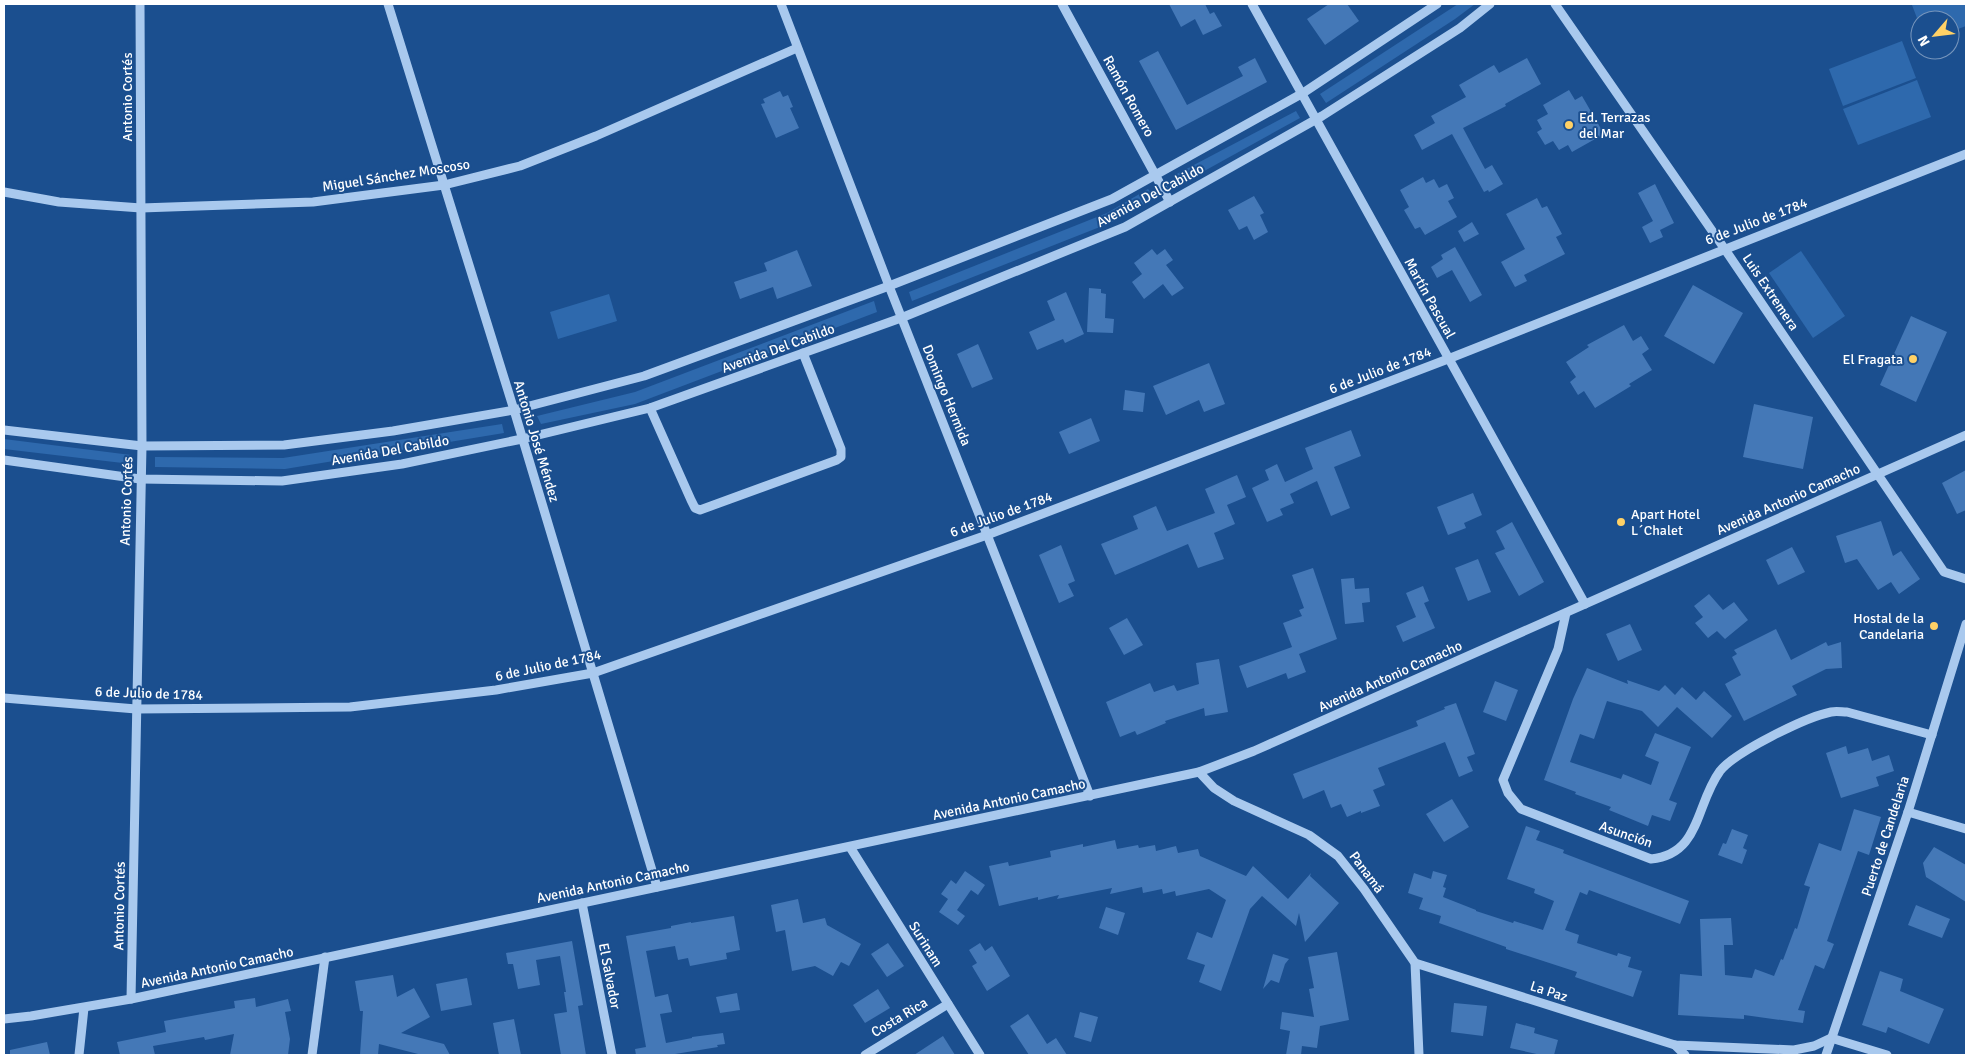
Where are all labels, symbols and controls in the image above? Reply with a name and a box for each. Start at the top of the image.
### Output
north arrow [1910,10,1960,60]
text: N [1914,33,1934,49]
street label: Antonio Cortés [119,52,136,142]
street label: Ramón Romero [1099,53,1158,140]
place label: Ed. Terrazas del Mar [1579,109,1650,142]
marker: Ed. Terrazas del Mar [1563,119,1575,131]
street label: Miguel Sánchez Moscoso [321,155,471,196]
street label: Avenida Del Cabildo [1094,160,1207,231]
street label: 6 de Julio de 1784 [1703,194,1810,249]
street label: Luis Extremera [1739,251,1803,334]
street label: Martín Pascual [1400,255,1459,342]
street label: Avenida Del Cabildo [719,320,837,377]
street label: Domingo Hermida [918,342,975,448]
street label: 6 de Julio de 1784 [1327,343,1434,398]
place label: El Fragata [1842,351,1903,368]
marker: El Fragata [1907,353,1919,365]
street label: Antonio José Méndez [510,378,563,504]
street label: Avenida Del Cabildo [330,432,450,469]
street label: Antonio Cortés [116,456,137,546]
street label: Avenida Antonio Camacho [1714,460,1863,539]
street label: 6 de Julio de 1784 [948,488,1055,541]
place label: Apart Hotel L´Chalet [1631,506,1700,539]
marker: Apart Hotel L´Chalet [1615,516,1627,528]
place label: Hostal de la Candelaria [1853,610,1924,643]
marker: Hostal de la Candelaria [1928,620,1940,632]
street label: Avenida Antonio Camacho [1316,637,1465,716]
street label: 6 de Julio de 1784 [494,646,603,685]
street label: 6 de Julio de 1784 [95,683,204,704]
street label: Puerto de Candelaria [1858,774,1913,898]
street label: Avenida Antonio Camacho [931,775,1087,824]
street label: Asunción [1597,817,1655,852]
street label: Panamá [1345,848,1388,896]
street label: Avenida Antonio Camacho [535,858,691,907]
street label: Antonio Cortés [110,861,129,951]
street label: Surinam [905,918,946,970]
street label: El Salvador [595,941,624,1012]
street label: Avenida Antonio Camacho [139,943,295,992]
street label: La Paz [1528,977,1570,1005]
street label: Costa Rica [868,994,931,1041]

